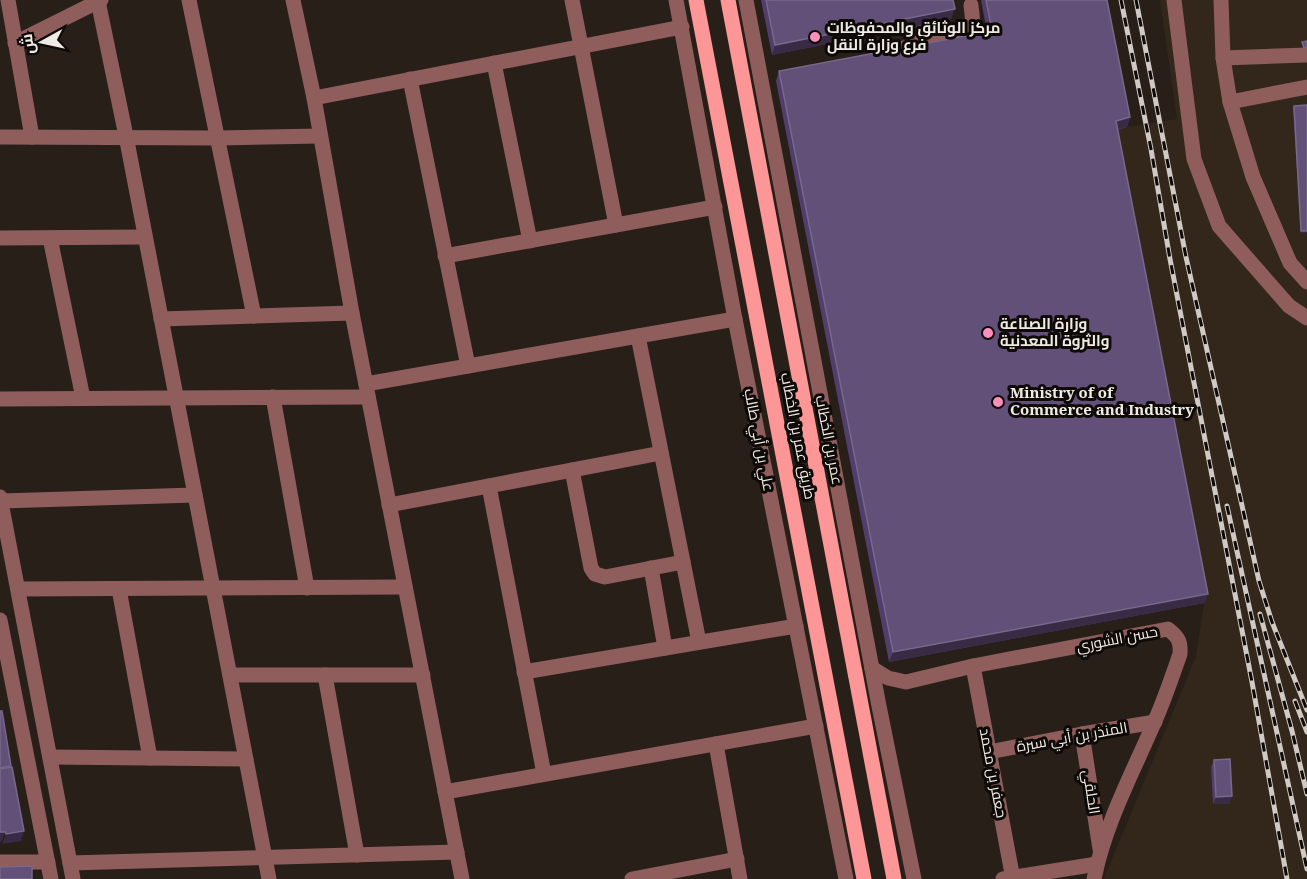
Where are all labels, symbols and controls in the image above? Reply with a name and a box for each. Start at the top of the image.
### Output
north arrow [12,12,72,72]
place label: مركز الوثائق والمحفوظات فرع وزارة النقل [827,17,1000,55]
marker: مركز الوثائق والمحفوظات فرع وزارة النقل [808,30,822,44]
text: ش [15,32,39,56]
place label: وزارة الصناعة والثروة المعدنية [1000,313,1110,350]
marker: وزارة الصناعة والثروة المعدنية [981,326,995,340]
street label: طريق عمر بن الخطاب [776,371,821,501]
place label: Ministry of of Commerce and Industry [1010,382,1194,419]
street label: علي بن أبي طالب [737,387,780,493]
street label: عمر بن الخطاب [811,393,848,486]
marker: Ministry of of Commerce and Industry [991,395,1005,409]
street label: حسن الشوري [1074,620,1160,659]
street label: المنذر بن أبي سيرة [1015,716,1129,759]
street label: جعفر بن محمد [974,726,1012,820]
street label: الحلقي [1076,768,1105,816]

